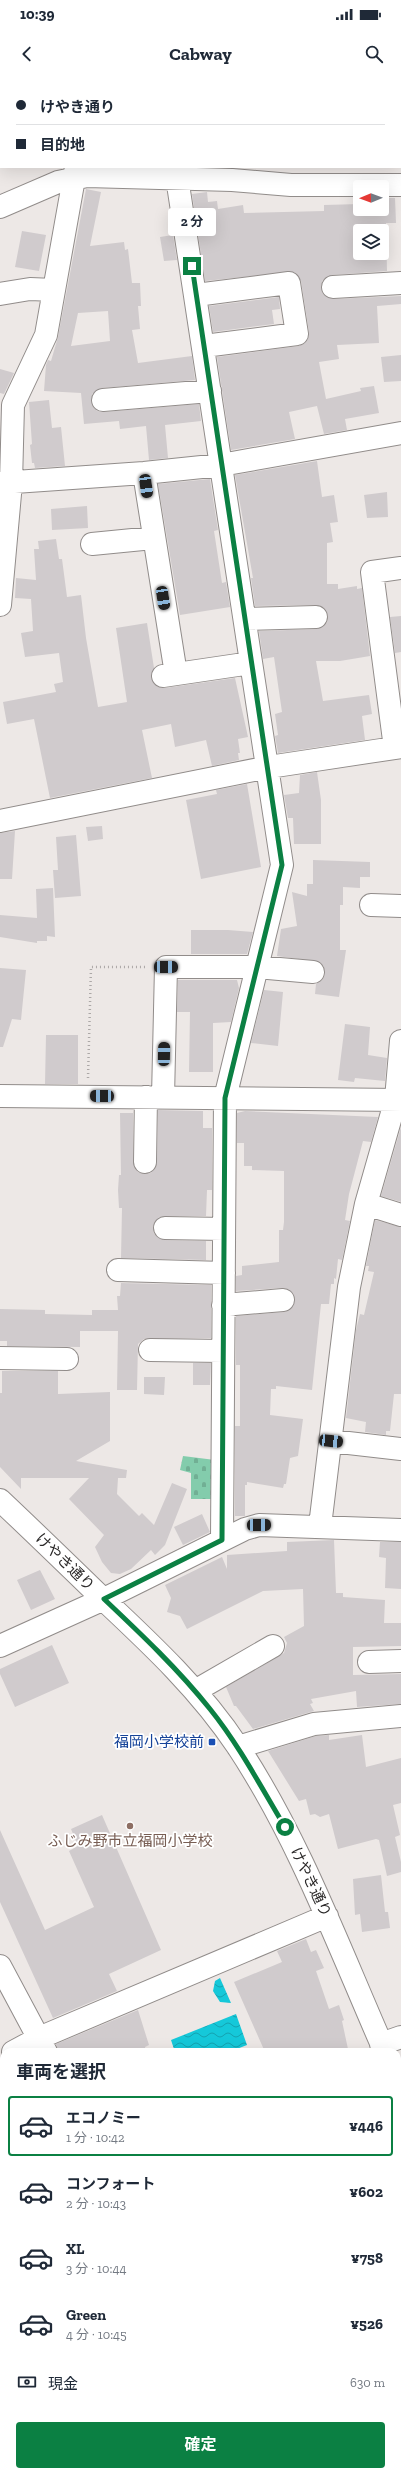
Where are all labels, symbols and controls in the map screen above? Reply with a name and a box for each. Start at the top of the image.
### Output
text: 10:39 [20,5,54,23]
icon: back [16,43,38,65]
text: Cabway [169,43,232,65]
icon: search [363,43,385,65]
text: けやき通り [40,98,115,116]
text: 目的地 [40,136,85,154]
north arrow [353,180,389,216]
map controls [353,180,389,260]
callout: 2 分 [168,208,216,236]
text: 2 分 [181,214,203,229]
button: layers [353,224,389,260]
route end [183,257,201,275]
car [138,473,154,499]
car [155,585,171,611]
car [154,961,178,973]
car [158,1042,170,1066]
car [90,1090,114,1102]
car [318,1434,344,1448]
car [247,1519,271,1531]
street label: けやき通り [32,1529,98,1595]
place label: 福岡小学校前 [114,1733,204,1751]
marker: 福岡小学校前 [207,1737,217,1747]
route start [276,1818,294,1836]
marker: ふじみ野市立福岡小学校 [125,1821,135,1831]
place label: ふじみ野市立福岡小学校 [47,1832,213,1850]
street label: けやき通り [287,1844,335,1920]
text: 車両を選択 [16,2061,106,2083]
icon: car [18,2108,54,2144]
text: エコノミー [66,2109,141,2127]
text: ¥446 [349,2117,383,2135]
text: 1 分 · 10:42 [66,2130,125,2145]
icon: car [18,2174,54,2210]
text: コンフォート [66,2175,156,2193]
text: ¥602 [349,2183,383,2201]
text: 2 分 · 10:43 [66,2196,126,2211]
icon: car [18,2240,54,2276]
text: XL [66,2240,84,2258]
text: ¥758 [351,2249,383,2267]
text: 3 分 · 10:44 [66,2261,126,2276]
icon: car [18,2306,54,2342]
text: Green [66,2306,106,2324]
text: ¥526 [350,2315,383,2333]
text: 4 分 · 10:45 [66,2327,127,2342]
icon: cash [16,2371,38,2393]
text: 現金 [48,2375,78,2393]
text: 630 m [350,2375,385,2390]
button: 確定 [16,2422,385,2468]

